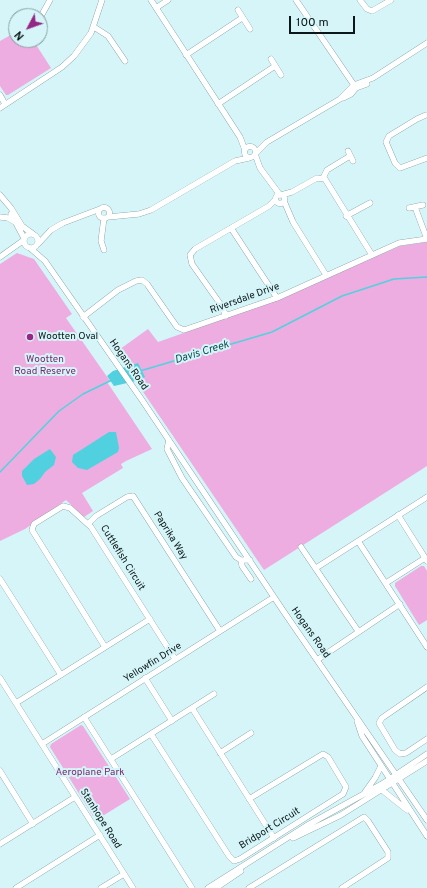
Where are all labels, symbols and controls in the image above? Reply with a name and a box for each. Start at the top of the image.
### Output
north arrow [8,8,48,48]
scale bar [291,8,357,34]
text: 100 m [296,15,329,31]
text: N [12,28,28,43]
street label: Riversdale Drive [209,281,281,317]
place label: Wootten Oval [38,331,98,343]
marker: Wootten Oval [25,332,35,342]
street label: Hogans Road [106,337,150,393]
water label: Davis Creek [173,339,231,367]
park label: Wootten Road Reserve [14,354,76,378]
street label: Paprika Way [150,510,190,562]
street label: Cuttlefish Circuit [97,523,147,593]
street label: Hogans Road [288,605,332,661]
street label: Yellowfin Drive [122,640,184,686]
park label: Aeroplane Park [55,767,125,779]
street label: Stanhope Road [77,787,123,851]
street label: Bridport Circuit [237,805,303,853]

